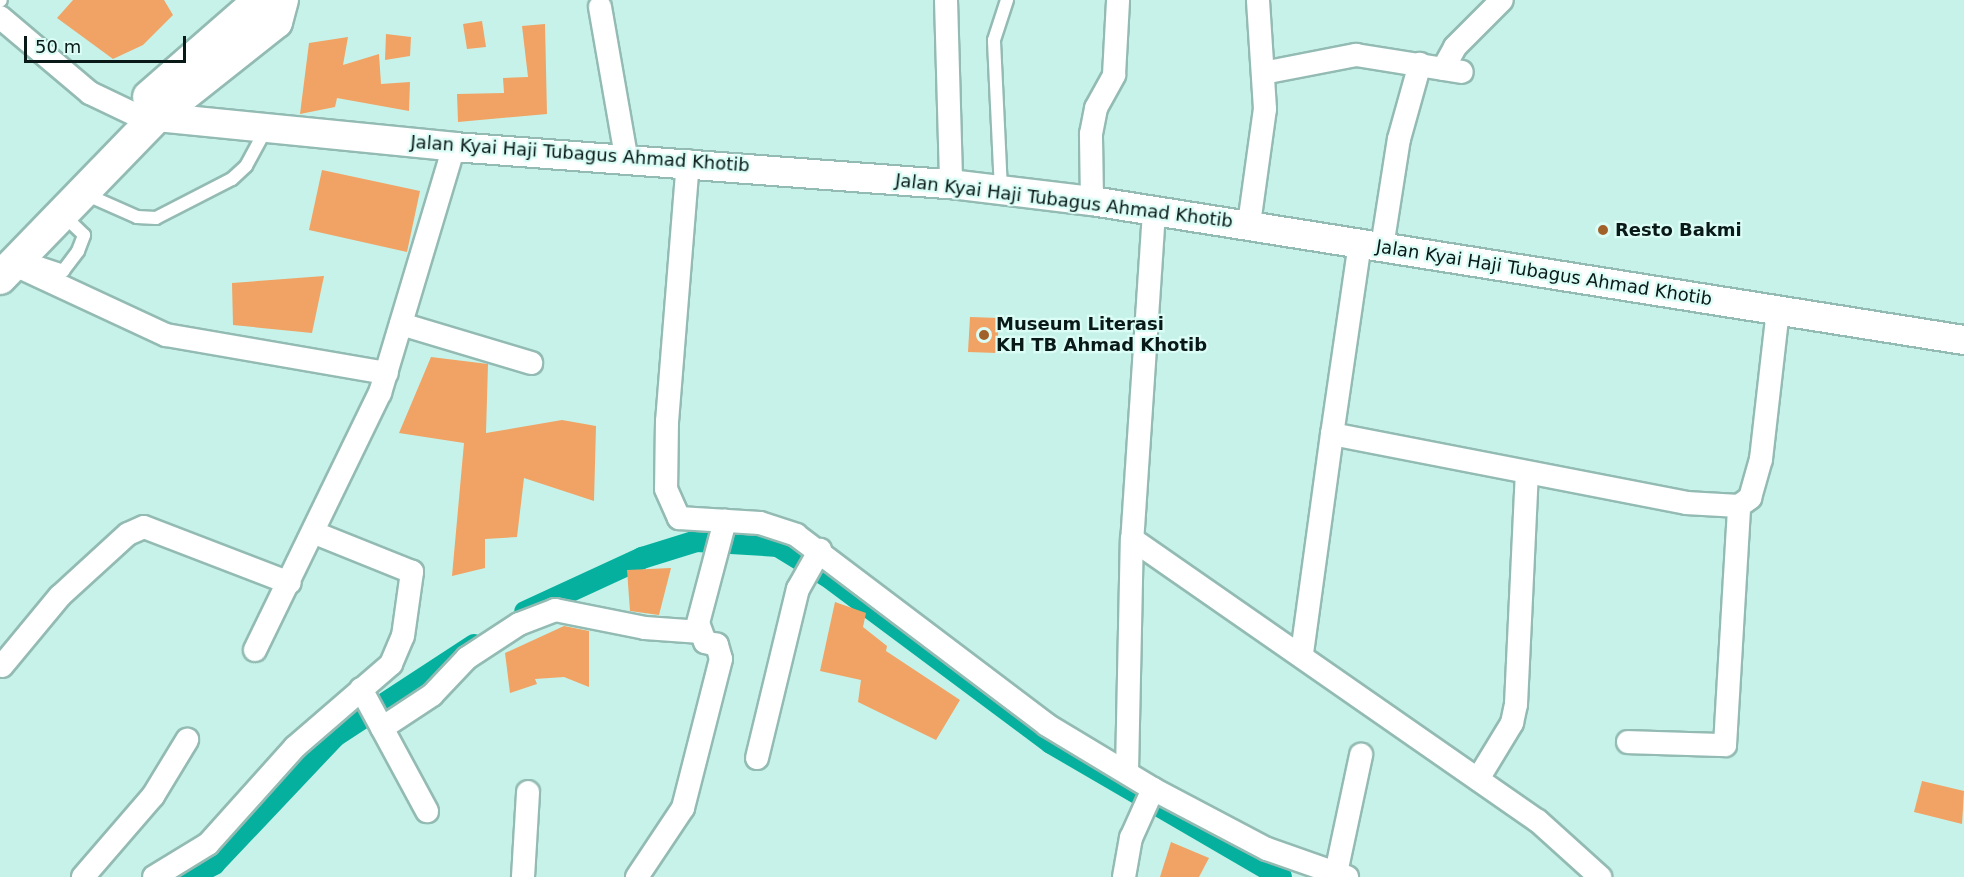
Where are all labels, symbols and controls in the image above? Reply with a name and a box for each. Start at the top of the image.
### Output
scale bar [27,24,189,62]
text: 50 m [35,36,81,57]
street label: Jalan Kyai Haji Tubagus Ahmad Khotib [410,131,750,177]
street label: Jalan Kyai Haji Tubagus Ahmad Khotib [894,170,1234,232]
place label: Resto Bakmi [1615,219,1742,241]
marker: Resto Bakmi [1596,223,1610,237]
street label: Jalan Kyai Haji Tubagus Ahmad Khotib [1374,236,1714,310]
place label: Museum Literasi KH TB Ahmad Khotib [996,314,1207,356]
marker: Museum Literasi KH TB Ahmad Khotib [977,328,991,342]

